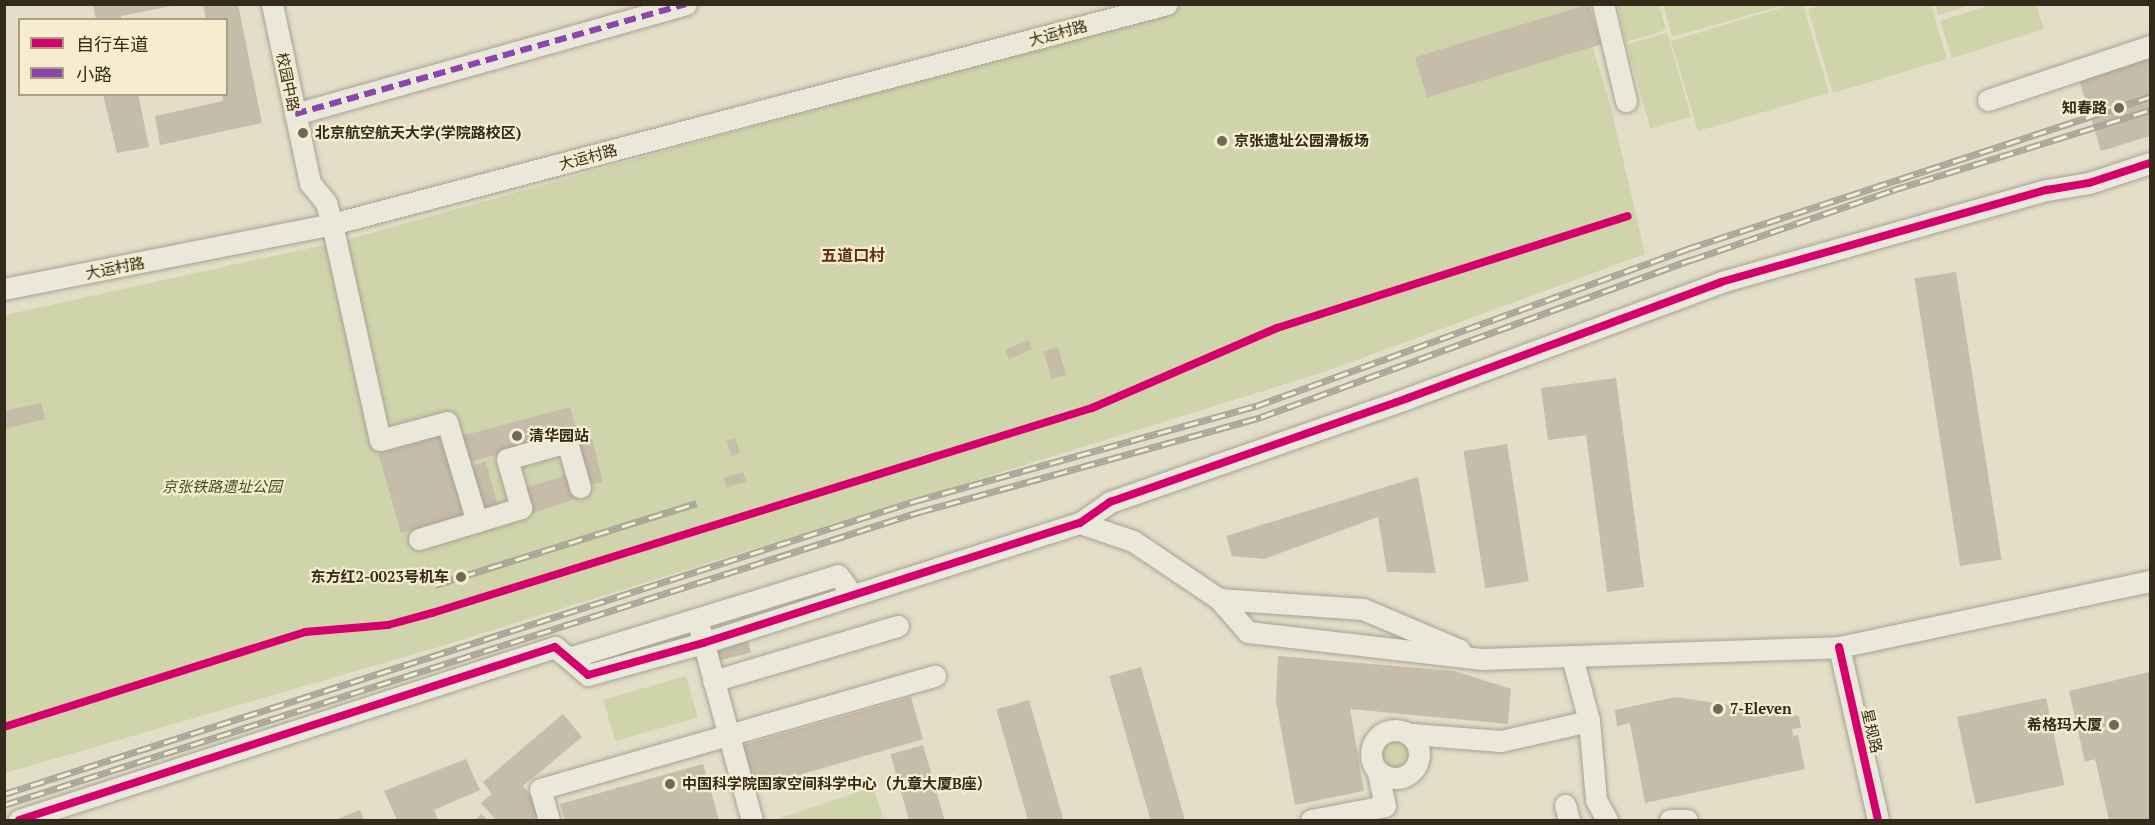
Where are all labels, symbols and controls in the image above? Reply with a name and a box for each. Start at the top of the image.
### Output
street label: 大运村路 [1027,17,1089,49]
legend [18,18,228,96]
text: 自行车道 [76,32,148,56]
street label: 校园中路 [273,51,303,113]
text: 小路 [76,62,112,86]
place label: 知春路 [2062,99,2107,117]
marker: 知春路 [2112,101,2126,115]
place label: 北京航空航天大学(学院路校区) [315,124,521,142]
marker: 北京航空航天大学(学院路校区) [296,126,310,140]
place label: 京张遗址公园滑板场 [1234,132,1369,150]
marker: 京张遗址公园滑板场 [1215,134,1229,148]
street label: 大运村路 [557,141,619,173]
district label: 五道口村 [821,245,885,265]
street label: 大运村路 [84,253,146,283]
place label: 清华园站 [529,427,589,445]
marker: 清华园站 [510,429,524,443]
park label: 京张铁路遗址公园 [162,478,282,496]
place label: 东方红2-0023号机车 [310,568,449,586]
marker: 东方红2-0023号机车 [454,570,468,584]
place label: 7-Eleven [1730,700,1792,718]
marker: 7-Eleven [1711,702,1725,716]
street label: 星规路 [1858,707,1886,755]
place label: 希格玛大厦 [2027,716,2102,734]
marker: 希格玛大厦 [2107,718,2121,732]
place label: 中国科学院国家空间科学中心（九章大厦B座） [682,775,992,793]
marker: 中国科学院国家空间科学中心（九章大厦B座） [663,777,677,791]

